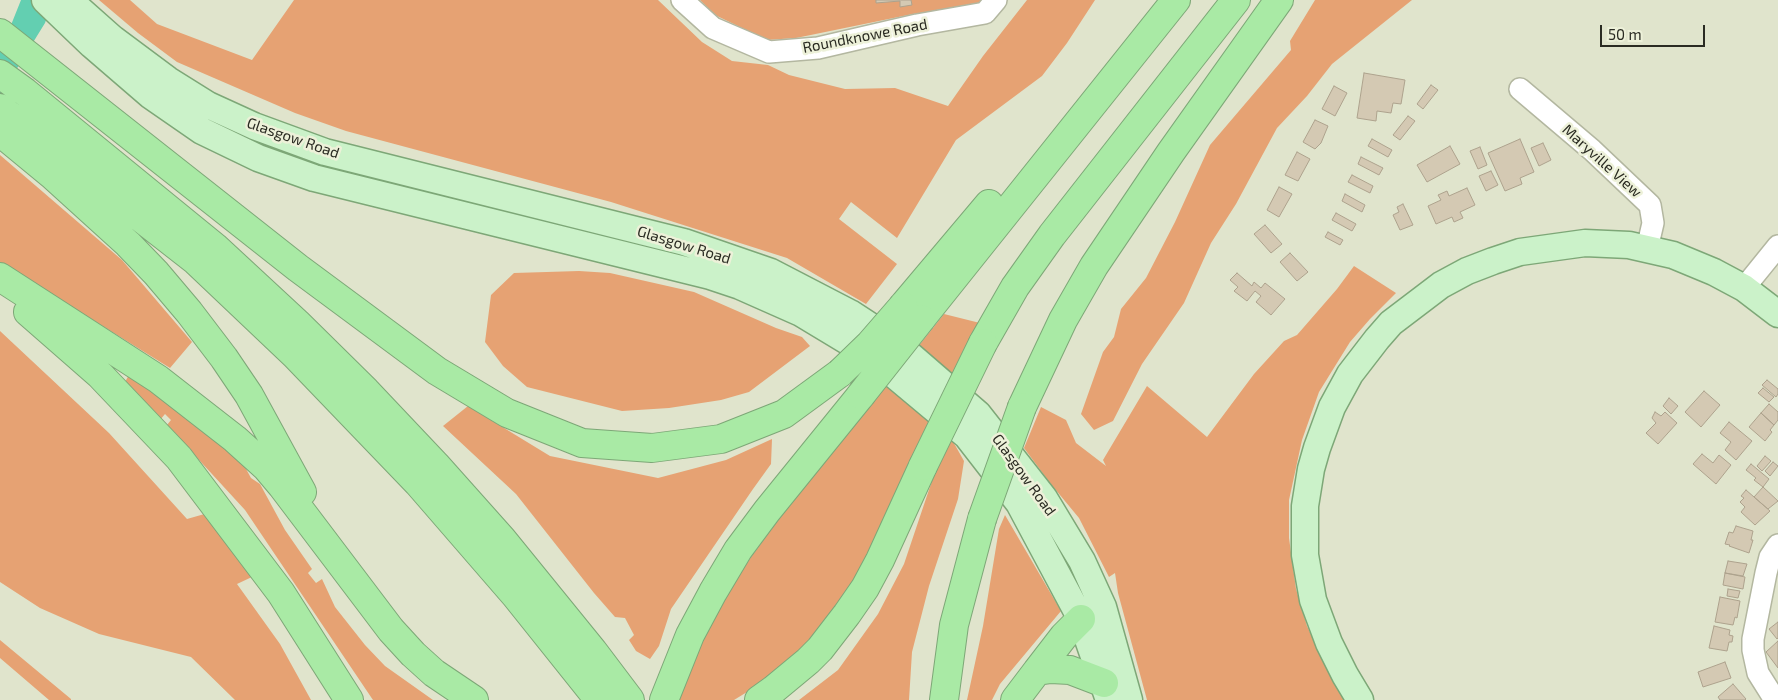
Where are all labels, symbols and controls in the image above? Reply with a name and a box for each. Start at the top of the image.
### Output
street label: Roundknowe Road [801,15,929,57]
scale bar [1603,15,1708,47]
text: 50 m [1608,25,1642,43]
street label: Glasgow Road [244,114,342,162]
street label: Maryville View [1559,121,1645,201]
street label: Glasgow Road [635,222,733,268]
street label: Glasgow Road [988,431,1060,519]

